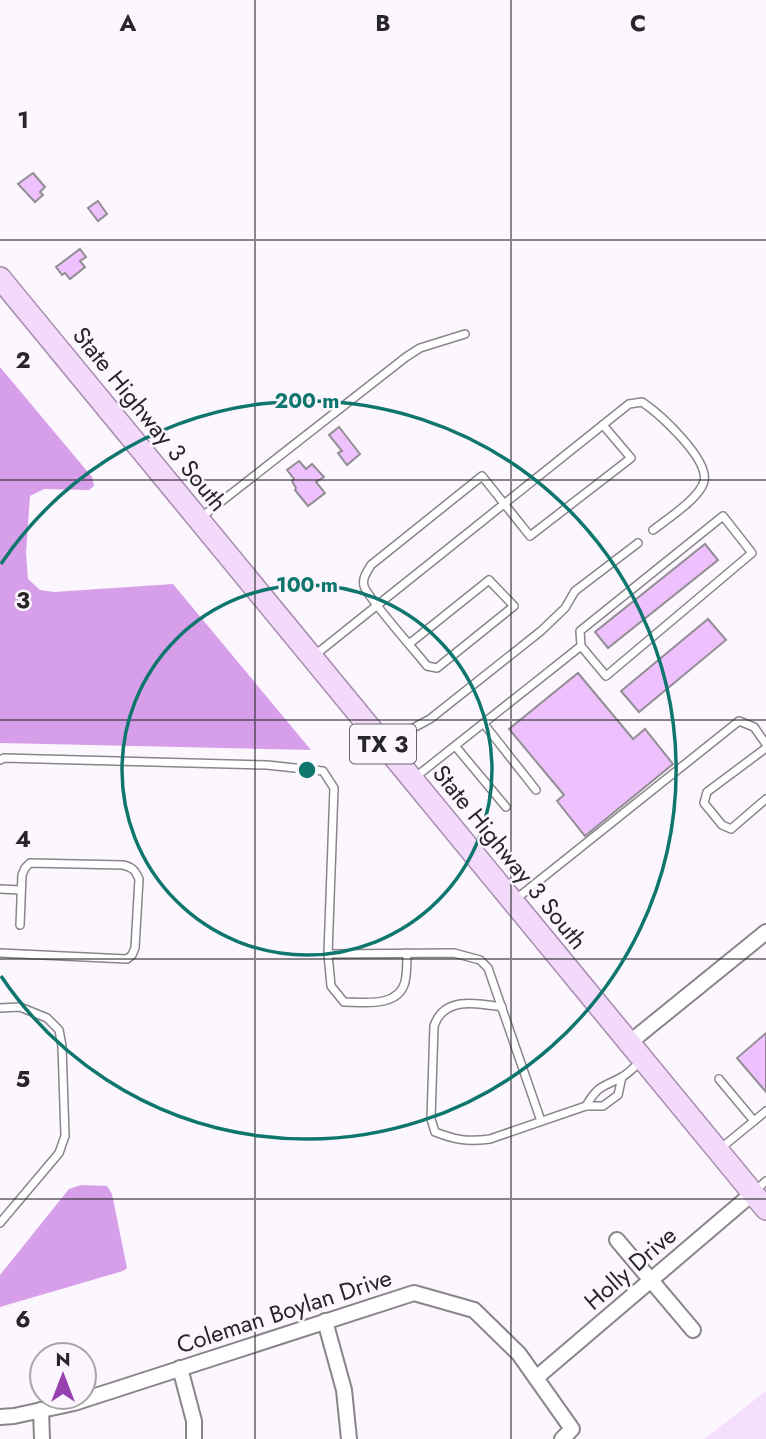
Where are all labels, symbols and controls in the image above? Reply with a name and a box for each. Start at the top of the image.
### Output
text: A [119,6,137,40]
text: B [375,6,391,40]
text: C [630,6,646,40]
text: 1 [17,103,29,137]
street label: State Highway 3 South [65,319,235,519]
text: 2 [15,343,31,377]
text: 200 m [274,386,340,416]
text: 100 m [276,570,338,600]
text: 3 [16,583,30,617]
road number: TX 3 [350,724,416,764]
street label: State Highway 3 South [425,757,595,957]
centre of rings [295,758,319,782]
text: 4 [15,822,31,856]
text: 5 [16,1062,30,1096]
street label: Holly Drive [576,1218,684,1318]
street label: Coleman Boylan Drive [172,1260,396,1362]
text: 6 [15,1302,31,1336]
north arrow [28,1341,98,1411]
text: N [55,1346,71,1373]

